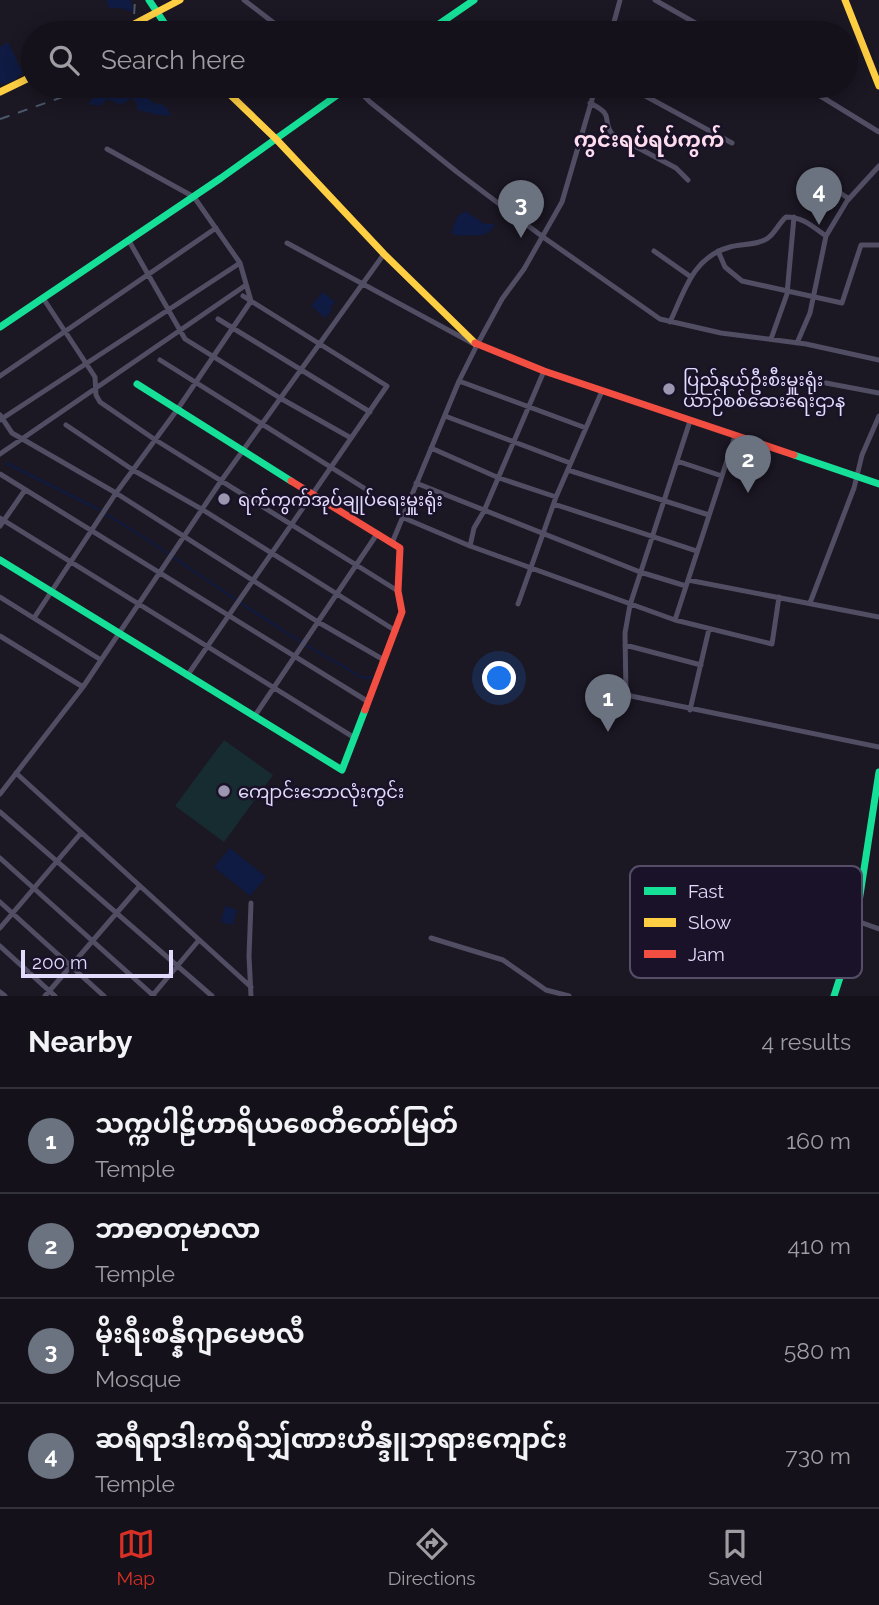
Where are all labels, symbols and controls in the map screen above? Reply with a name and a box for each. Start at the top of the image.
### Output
search box [21,21,858,98]
icon: search [45,41,83,79]
text: Search here [101,45,245,75]
district label: ကွင်းရပ်ရပ်ကွက် [574,124,724,157]
pin: 4 [796,167,842,225]
pin: 3 [498,180,544,238]
place label: ပြည်နယ်ဦးစီးမှူးရုံး ယာဉ်စစ်ဆေးရေးဌာန [683,366,845,416]
marker: ပြည်နယ်ဦးစီးမှူးရုံး ယာဉ်စစ်ဆေးရေးဌာန [661,381,677,397]
pin: 2 [725,435,771,493]
place label: ရက်ကွက်အုပ်ချုပ်ရေးမှူးရုံး [238,487,443,515]
marker: ရက်ကွက်အုပ်ချုပ်ရေးမှူးရုံး [216,491,232,507]
your location [482,661,516,695]
pin: 1 [585,674,631,732]
place label: ကျောင်းဘောလုံးကွင်း [238,779,404,807]
marker: ကျောင်းဘောလုံးကွင်း [216,783,232,799]
legend [630,866,862,978]
text: Fast [688,880,724,902]
text: Slow [688,911,732,933]
text: Jam [688,943,725,965]
scale bar [21,947,173,979]
text: 200 m [32,951,87,973]
text: Nearby [28,1024,132,1059]
text: 4 results [762,1028,851,1055]
text: သက္ကပါဠိဟာရိယစေတီတော်မြတ် [95,1109,458,1139]
text: 1 [45,1127,57,1154]
text: 160 m [786,1127,851,1154]
text: Temple [95,1155,175,1182]
text: ဘာဓာတုမာလာ [95,1214,260,1244]
text: 2 [45,1232,57,1259]
text: 410 m [788,1232,851,1259]
text: Temple [95,1260,175,1287]
text: မိုးရီးစန္နီဂျာမေဗလီ [95,1319,305,1349]
text: 3 [45,1337,57,1364]
text: 580 m [784,1337,851,1364]
text: Mosque [95,1365,181,1392]
text: ဆရီရာဒါးကရိသျှ်ဏားဟိန္ဒူဘုရားကျောင်း [95,1424,567,1454]
text: 4 [44,1442,58,1469]
text: 730 m [785,1442,851,1469]
text: Temple [95,1470,175,1497]
tab: Map [116,1525,155,1589]
tab: Directions [388,1525,476,1589]
tab: Saved [708,1525,763,1589]

